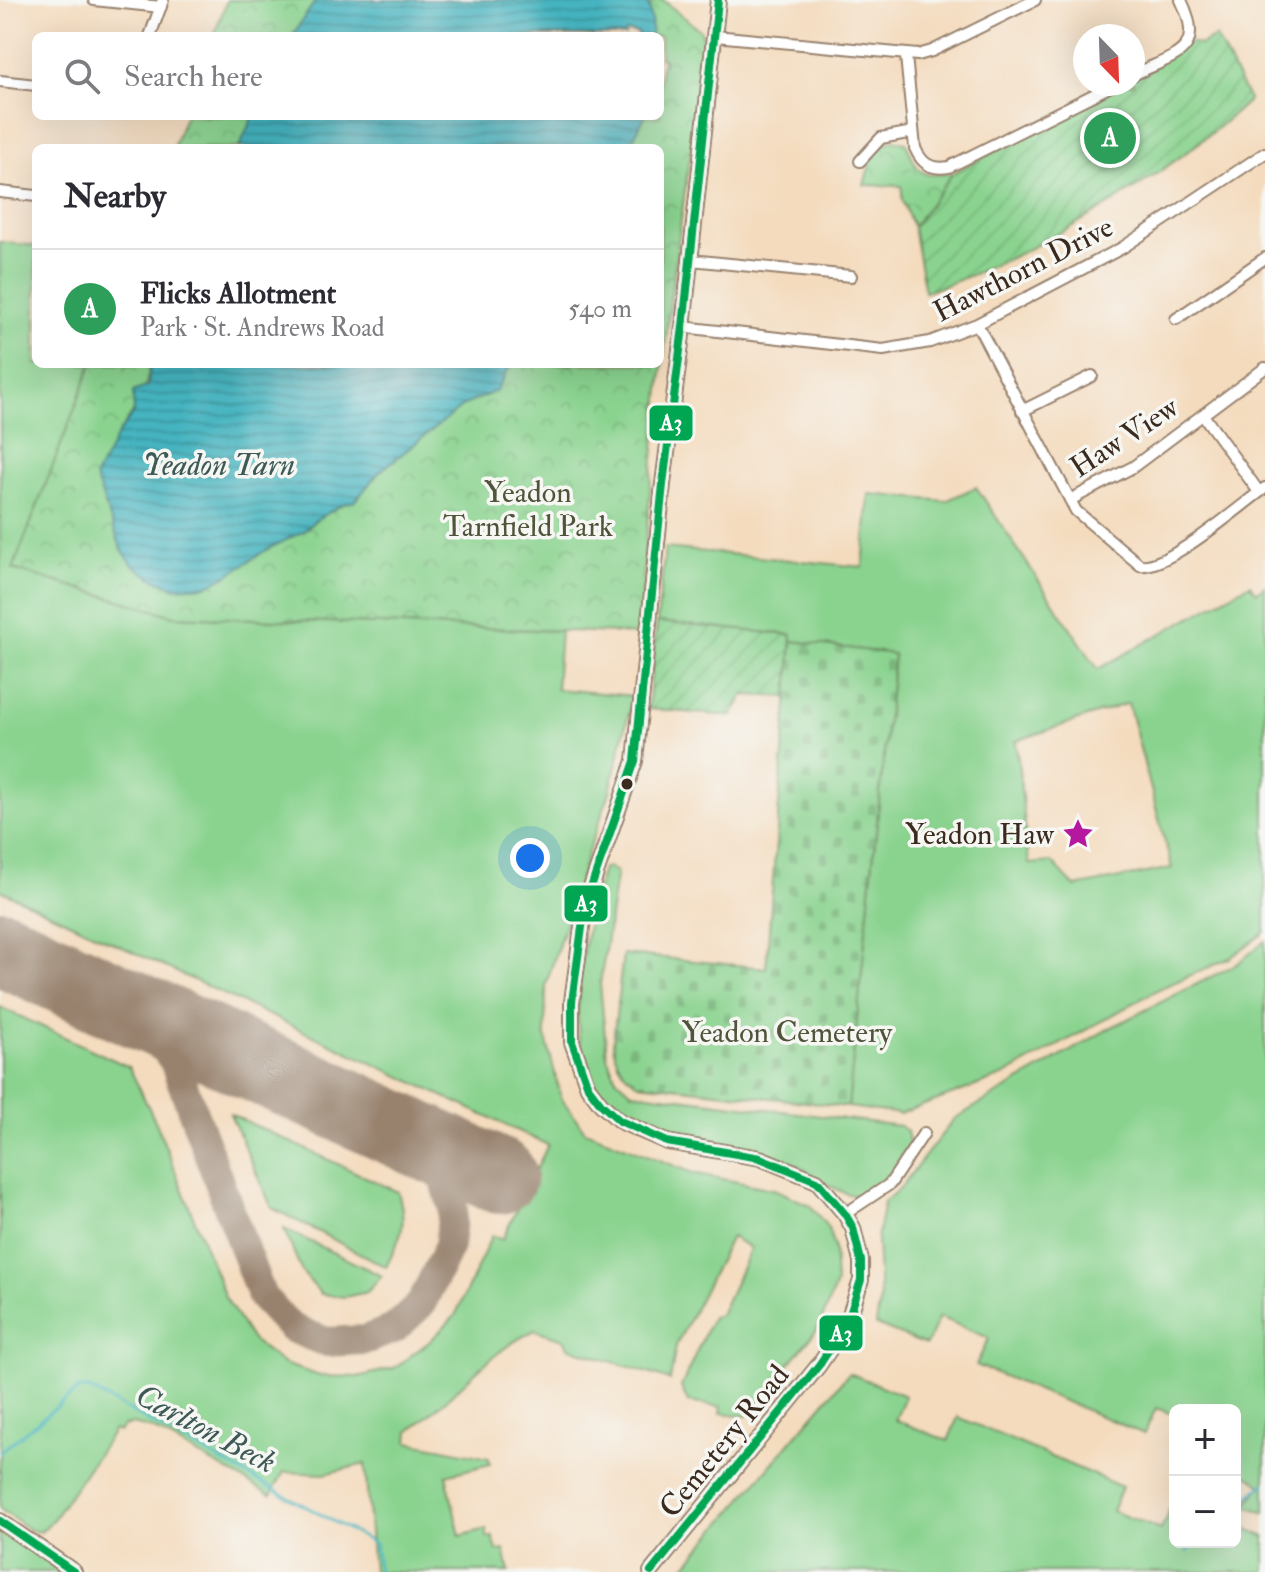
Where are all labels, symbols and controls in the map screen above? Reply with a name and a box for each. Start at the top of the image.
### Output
north arrow [1073,24,1145,96]
search box [32,32,664,120]
icon: search [60,54,104,98]
text: Search here [124,58,263,95]
pin: A [1084,108,1136,168]
text: Nearby [64,175,166,218]
street label: Hawthorn Drive [927,208,1119,331]
text: Flicks Allotment [140,275,336,312]
text: A [82,293,98,325]
text: 540 m [568,293,632,325]
text: Park · St. Andrews Road [140,312,385,344]
street label: Haw View [1063,389,1186,486]
line badge: A3 [648,404,694,442]
text: A3 [659,409,682,437]
water label: Yeadon Tarn [143,445,295,485]
park label: Yeadon Tarnfield Park [443,474,613,545]
unlabelled marker [619,776,635,792]
place label: Yeadon Haw [905,816,1055,853]
place icon: Yeadon Haw [1061,817,1095,851]
your location [510,838,550,878]
line badge: A3 [563,884,609,923]
text: A3 [574,890,597,918]
park label: Yeadon Cemetery [682,1014,893,1051]
line badge: A3 [818,1314,864,1352]
text: A3 [829,1320,852,1348]
street label: Cemetery Road [652,1357,797,1525]
water label: Carlton Beck [128,1375,283,1483]
map controls [1169,1404,1241,1548]
button: + [1169,1404,1241,1476]
button: − [1169,1476,1241,1548]

